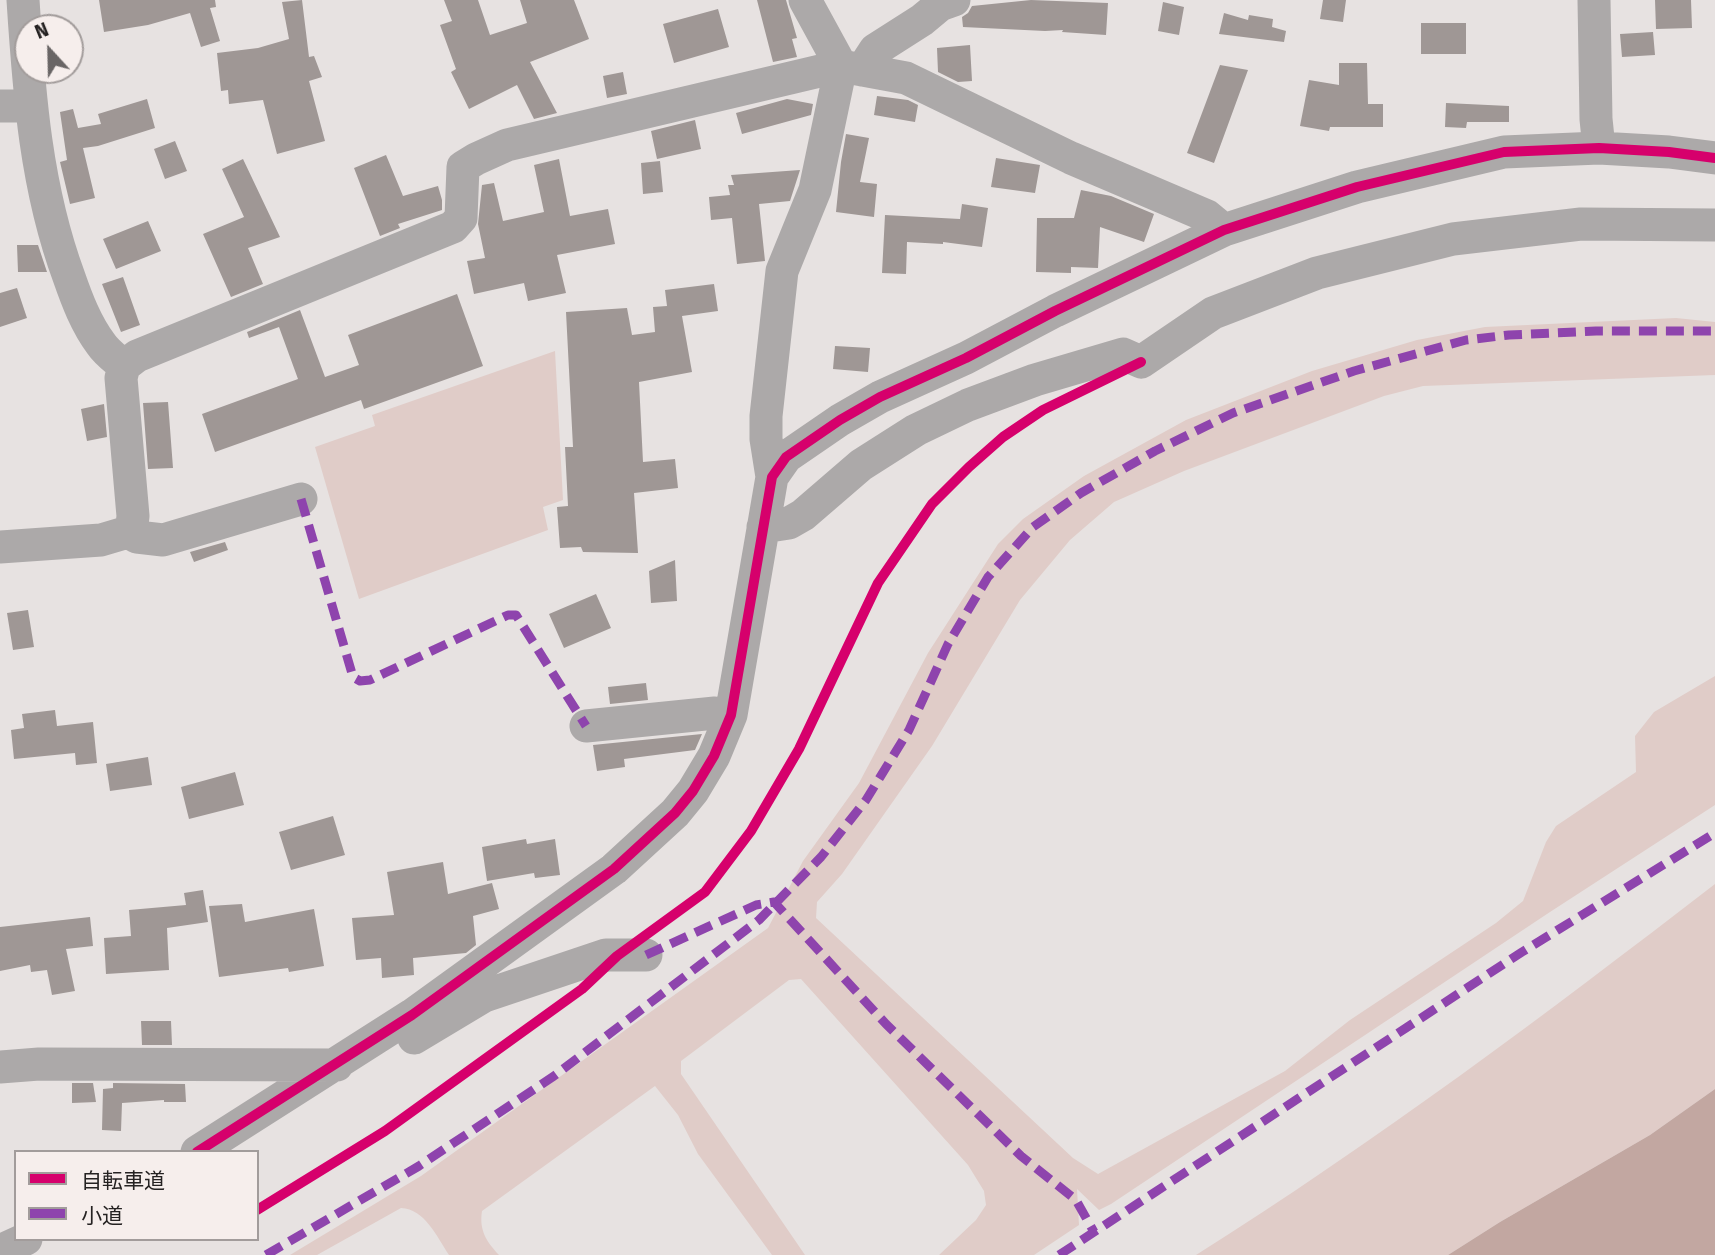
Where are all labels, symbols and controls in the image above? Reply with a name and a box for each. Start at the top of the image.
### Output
north arrow [14,14,84,84]
text: N [32,18,52,44]
legend [14,1150,259,1241]
text: 自転車道 [81,1168,165,1194]
text: 小道 [81,1203,123,1229]

